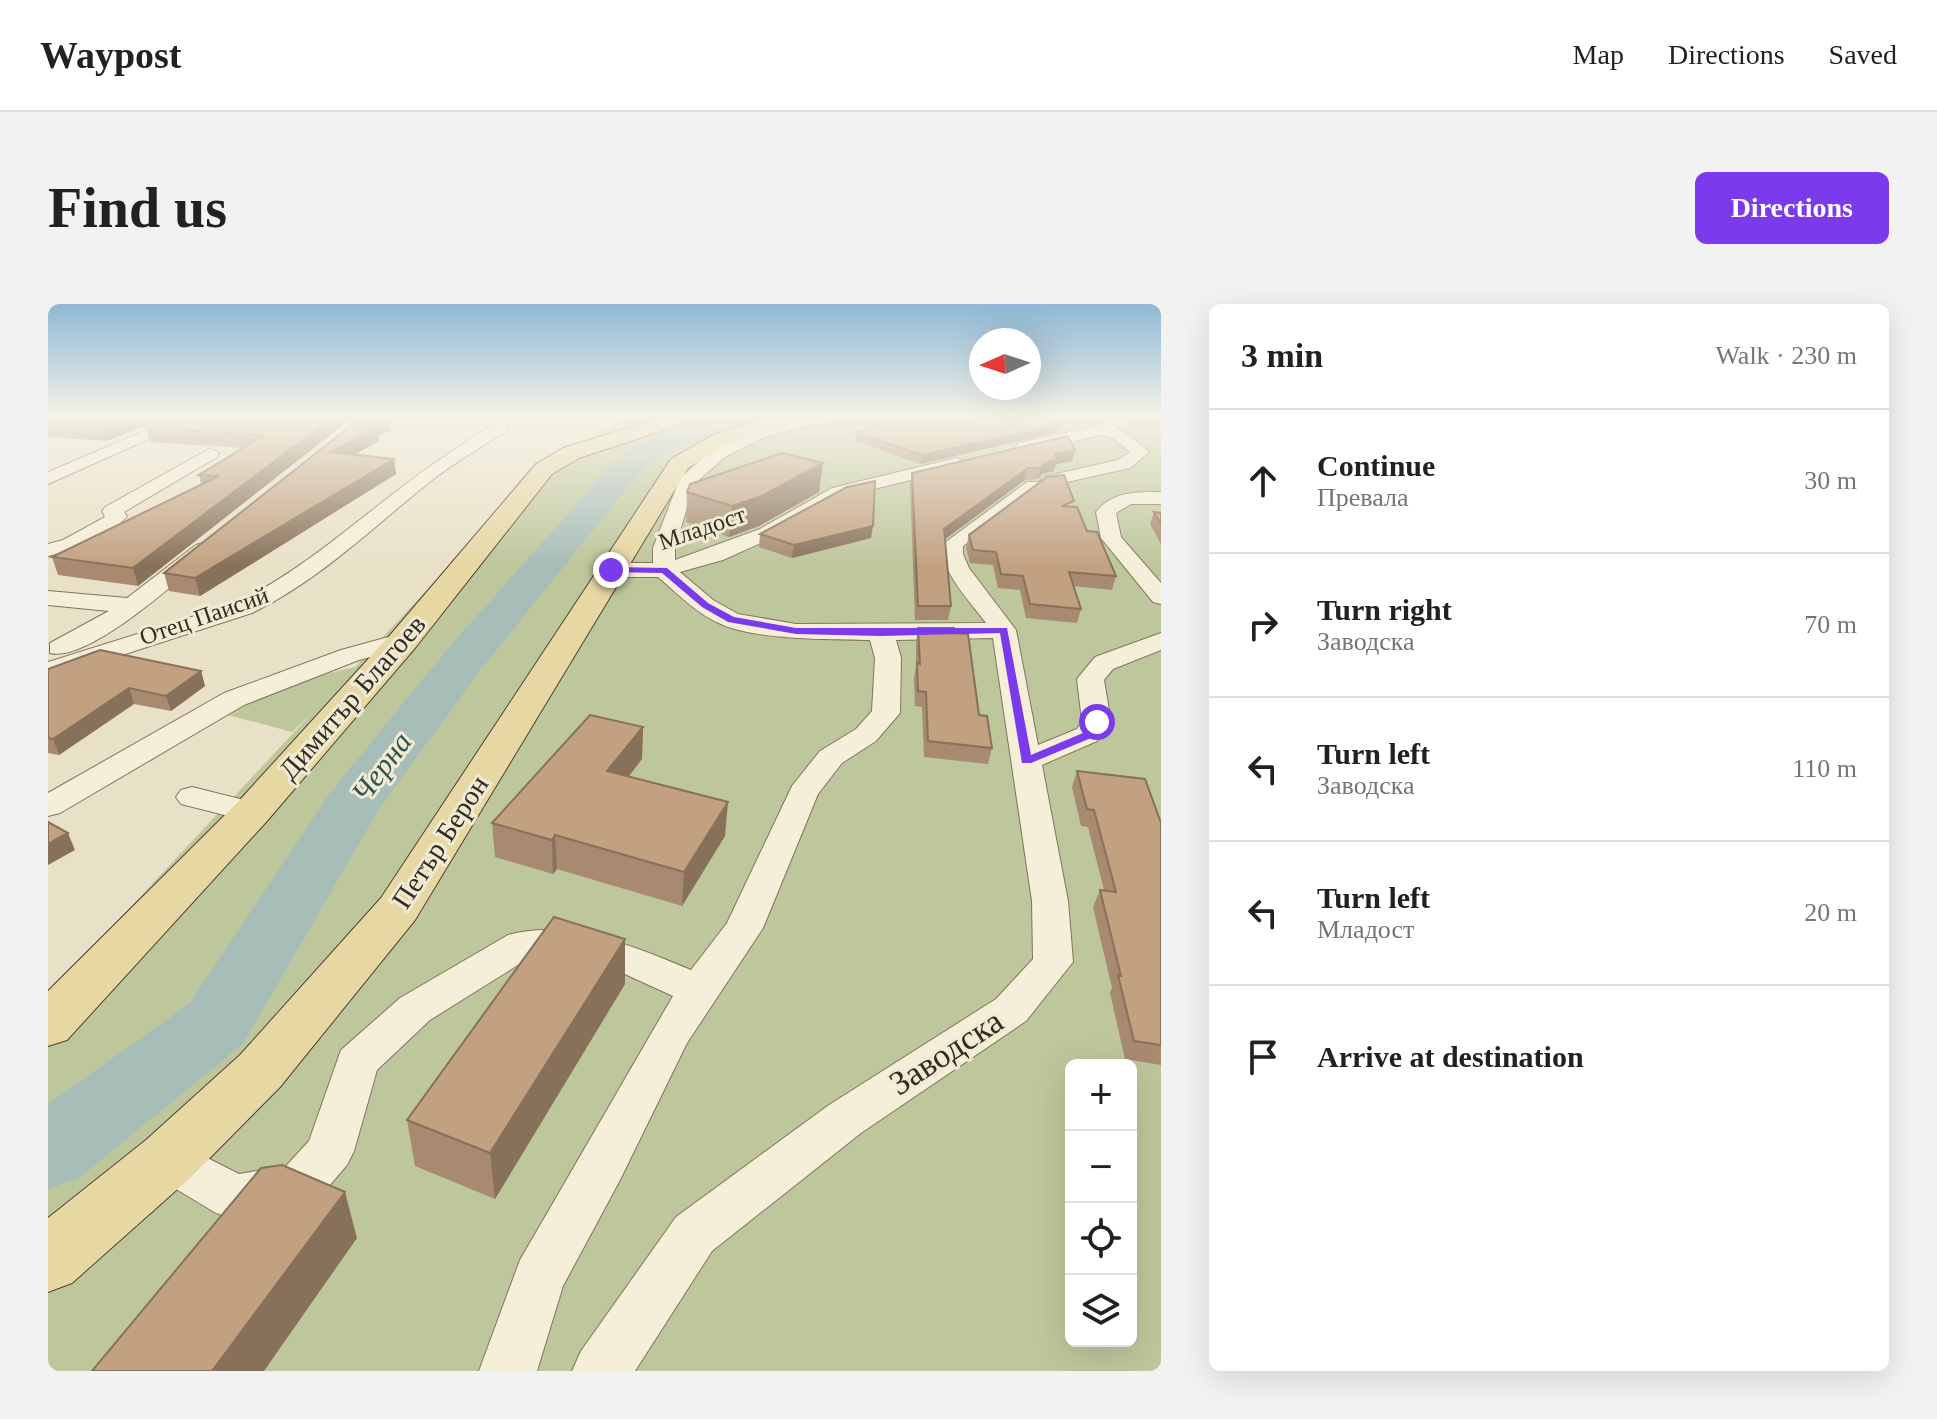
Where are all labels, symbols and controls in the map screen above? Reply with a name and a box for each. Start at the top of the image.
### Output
text: Waypost [40,34,181,76]
text: Map [1573,39,1624,70]
text: Directions [1668,39,1785,70]
text: Saved [1829,39,1897,70]
button: Directions [1695,172,1889,244]
text: Find us [48,177,227,239]
north arrow [969,328,1041,400]
text: 3 min [1241,337,1323,374]
text: Walk · 230 m [1715,341,1857,370]
text: Continue [1317,449,1435,482]
icon: ahead [1241,459,1285,503]
text: 30 m [1804,466,1857,495]
text: Превала [1317,483,1409,512]
street label: Младост [655,501,749,555]
route end [593,552,629,588]
street label: Отец Паисий [136,582,272,650]
text: Turn right [1317,593,1452,626]
icon: right [1241,603,1285,647]
street label: Димитър Благоев [272,609,432,785]
text: 70 m [1804,610,1857,639]
text: Заводска [1317,627,1414,656]
route start [1079,704,1115,740]
water label: Черна [344,726,418,808]
text: Turn left [1317,737,1430,770]
icon: left [1241,747,1285,791]
text: 110 m [1792,754,1857,783]
street label: Петър Берон [386,770,494,914]
text: Заводска [1317,771,1414,800]
text: Turn left [1317,881,1430,914]
icon: left [1241,891,1285,935]
text: 20 m [1804,898,1857,927]
text: Младост [1317,915,1414,944]
street label: Заводска [882,1002,1010,1102]
icon: arrive [1241,1035,1285,1079]
text: Arrive at destination [1317,1040,1584,1073]
map controls [1065,1059,1137,1347]
button: + [1065,1059,1137,1131]
button: − [1065,1131,1137,1203]
button: locate [1065,1203,1137,1275]
button: layers [1065,1275,1137,1347]

